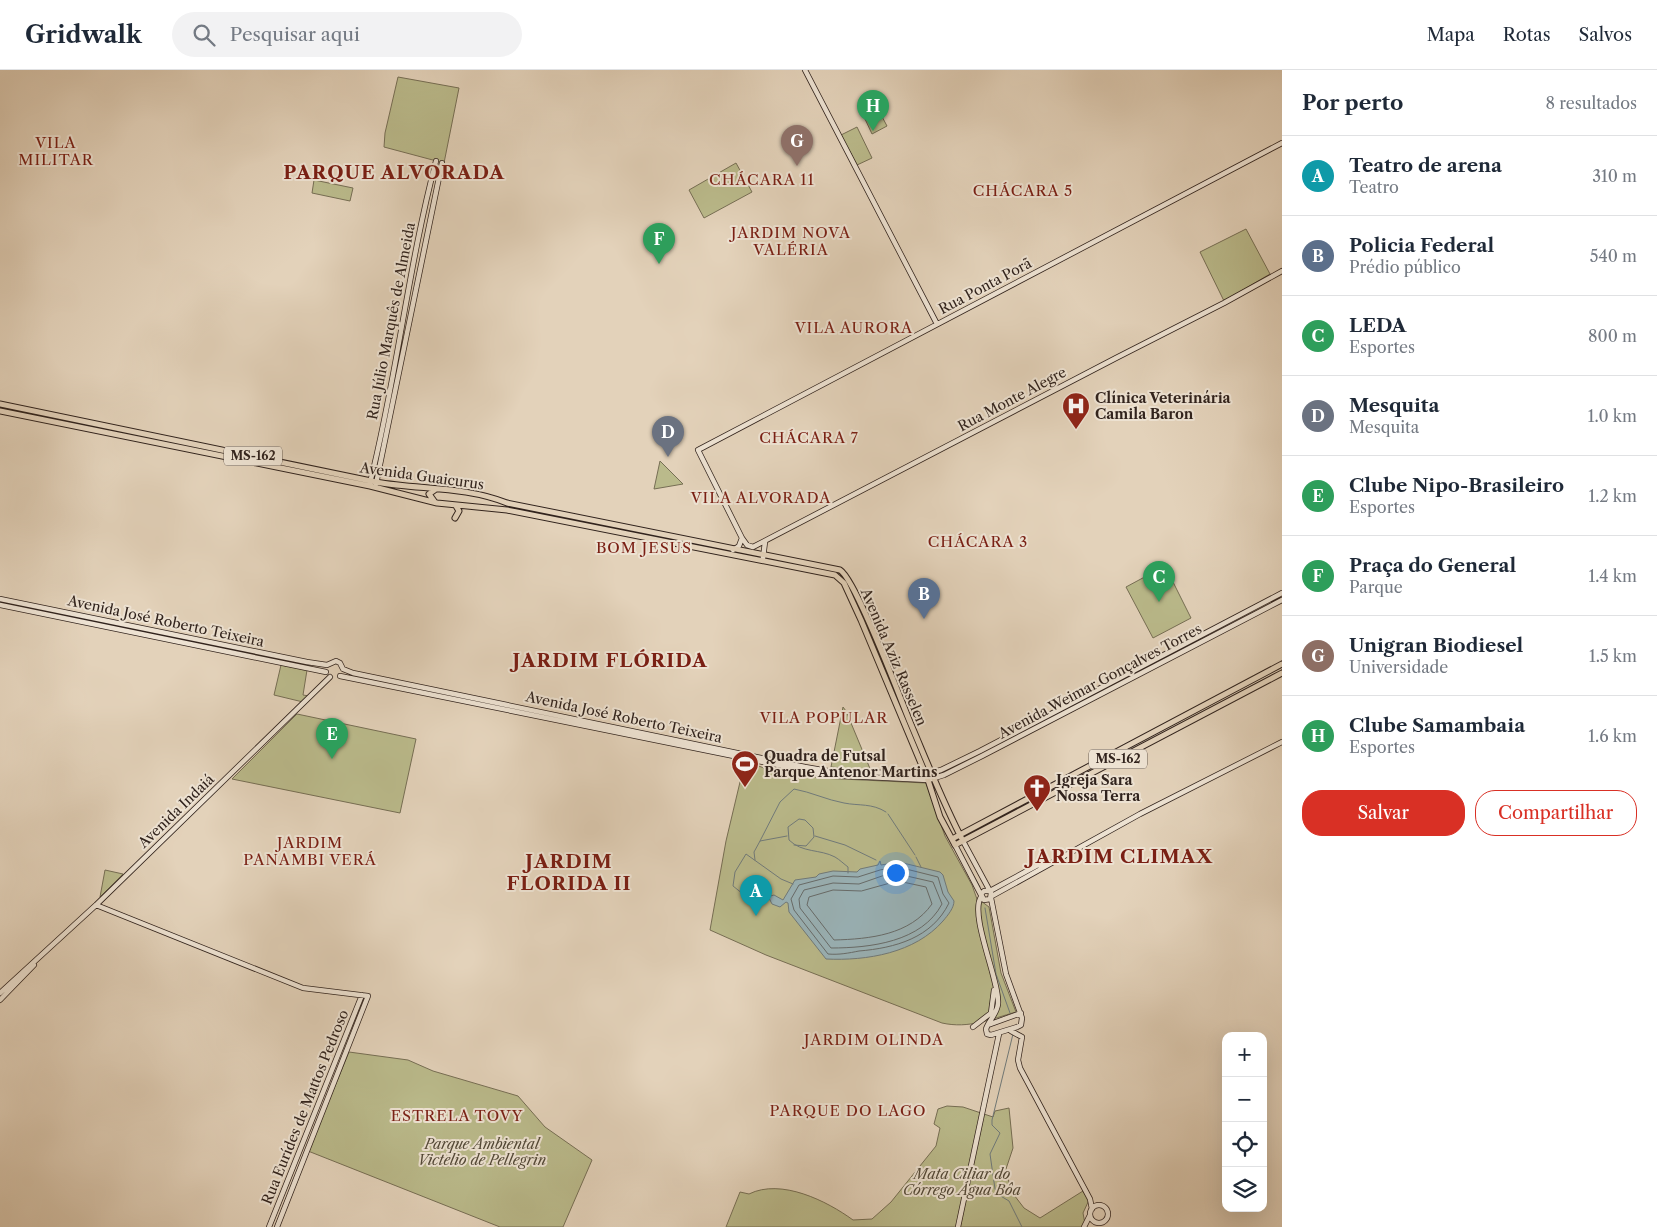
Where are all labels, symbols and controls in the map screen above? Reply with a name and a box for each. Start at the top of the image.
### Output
search box [172,12,522,57]
text: Gridwalk [25,20,142,49]
icon: search [190,21,218,49]
text: Pesquisar aqui [230,23,360,46]
text: Mapa [1427,24,1475,46]
text: Rotas [1503,24,1551,46]
text: Salvos [1579,24,1632,46]
pin: H [857,90,889,131]
text: Por perto [1302,90,1403,115]
text: 8 resultados [1546,93,1637,113]
pin: G [781,125,813,166]
district label: VILA MILITAR [18,133,94,169]
text: Teatro de arena [1349,154,1502,177]
district label: PARQUE ALVORADA [283,161,505,184]
text: A [1312,166,1324,186]
text: 310 m [1592,166,1637,186]
district label: CHÁCARA 11 [709,170,815,189]
text: Teatro [1349,177,1399,197]
district label: CHÁCARA 5 [973,181,1073,200]
street label: Rua Júlio Marquês de Almeida [363,220,419,421]
pin: F [643,223,675,264]
district label: JARDIM NOVA VALÉRIA [729,223,851,259]
text: Policia Federal [1349,234,1494,257]
text: B [1312,246,1324,266]
text: 540 m [1590,246,1637,266]
street label: Rua Ponta Porã [935,254,1035,318]
text: Prédio público [1349,257,1461,277]
text: LEDA [1349,314,1406,337]
district label: VILA AURORA [794,318,913,337]
text: C [1312,326,1324,346]
text: 800 m [1588,326,1637,346]
text: Esportes [1349,337,1415,357]
street label: Rua Monte Alegre [955,363,1069,435]
place label: Clínica Veterinária Camila Baron [1095,389,1232,423]
hospital icon: Clínica Veterinária Camila Baron [1061,391,1091,430]
text: Mesquita [1349,394,1439,417]
text: D [1311,406,1325,426]
text: 1.0 km [1588,406,1637,426]
pin: D [652,416,684,457]
text: Mesquita [1349,417,1419,437]
district label: CHÁCARA 7 [759,428,859,447]
road number: MS-162 [224,446,282,466]
street label: Avenida Guaicurus [358,458,485,494]
text: Clube Nipo-Brasileiro [1349,474,1564,497]
text: E [1312,486,1324,506]
text: 1.2 km [1588,486,1637,506]
district label: VILA ALVORADA [690,488,831,507]
text: Esportes [1349,497,1415,517]
district label: CHÁCARA 3 [928,532,1028,551]
district label: BOM JESUS [596,538,692,557]
text: Praça do General [1349,554,1516,577]
pin: C [1143,561,1175,602]
text: F [1313,566,1323,586]
text: 1.4 km [1588,566,1637,586]
text: Parque [1349,577,1403,597]
pin: B [908,578,940,619]
street label: Avenida Aziz Rasselen [856,585,931,729]
street label: Avenida José Roberto Teixeira [65,591,266,651]
street label: Avenida Weimar Gonçalves Torres [994,620,1205,743]
text: Unigran Biodiesel [1349,634,1523,657]
text: G [1311,646,1325,666]
text: 1.5 km [1589,646,1637,666]
district label: JARDIM FLÓRIDA [509,649,708,672]
text: Universidade [1349,657,1448,677]
street label: Avenida José Roberto Teixeira [523,687,724,747]
district label: VILA POPULAR [759,708,888,727]
text: Clube Samambaia [1349,714,1525,737]
pin: E [316,718,348,759]
text: H [1311,726,1325,746]
text: 1.6 km [1588,726,1637,746]
text: Esportes [1349,737,1415,757]
place label: Quadra de Futsal Parque Antenor Martins [764,747,937,781]
sports icon: Quadra de Futsal Parque Antenor Martins [730,749,760,788]
road number: MS-162 [1089,750,1147,769]
street label: Avenida Indaiá [134,770,218,852]
place label: Igreja Sara Nossa Terra [1056,771,1141,805]
church icon: Igreja Sara Nossa Terra [1022,773,1052,812]
button: Salvar [1302,790,1465,836]
button: Compartilhar [1475,790,1637,836]
district label: JARDIM PANAMBI VERÁ [243,833,377,869]
district label: JARDIM CLIMAX [1024,845,1213,868]
district label: JARDIM FLORIDA II [506,850,632,895]
your location [883,860,909,886]
pin: A [740,875,772,916]
street label: Rua Eurídes de Mattos Pedroso [258,1007,352,1207]
district label: JARDIM OLINDA [802,1030,944,1049]
map controls [1222,1032,1267,1212]
button: + [1222,1032,1267,1077]
button: − [1222,1077,1267,1122]
district label: PARQUE DO LAGO [770,1101,926,1120]
district label: ESTRELA TOVY [391,1106,523,1125]
button: locate [1222,1122,1267,1167]
park label: Parque Ambiental Victelio de Pellegrin [418,1135,546,1169]
park label: Mata Ciliar do Córrego Água Bôa [903,1165,1022,1199]
button: layers [1222,1167,1267,1212]

